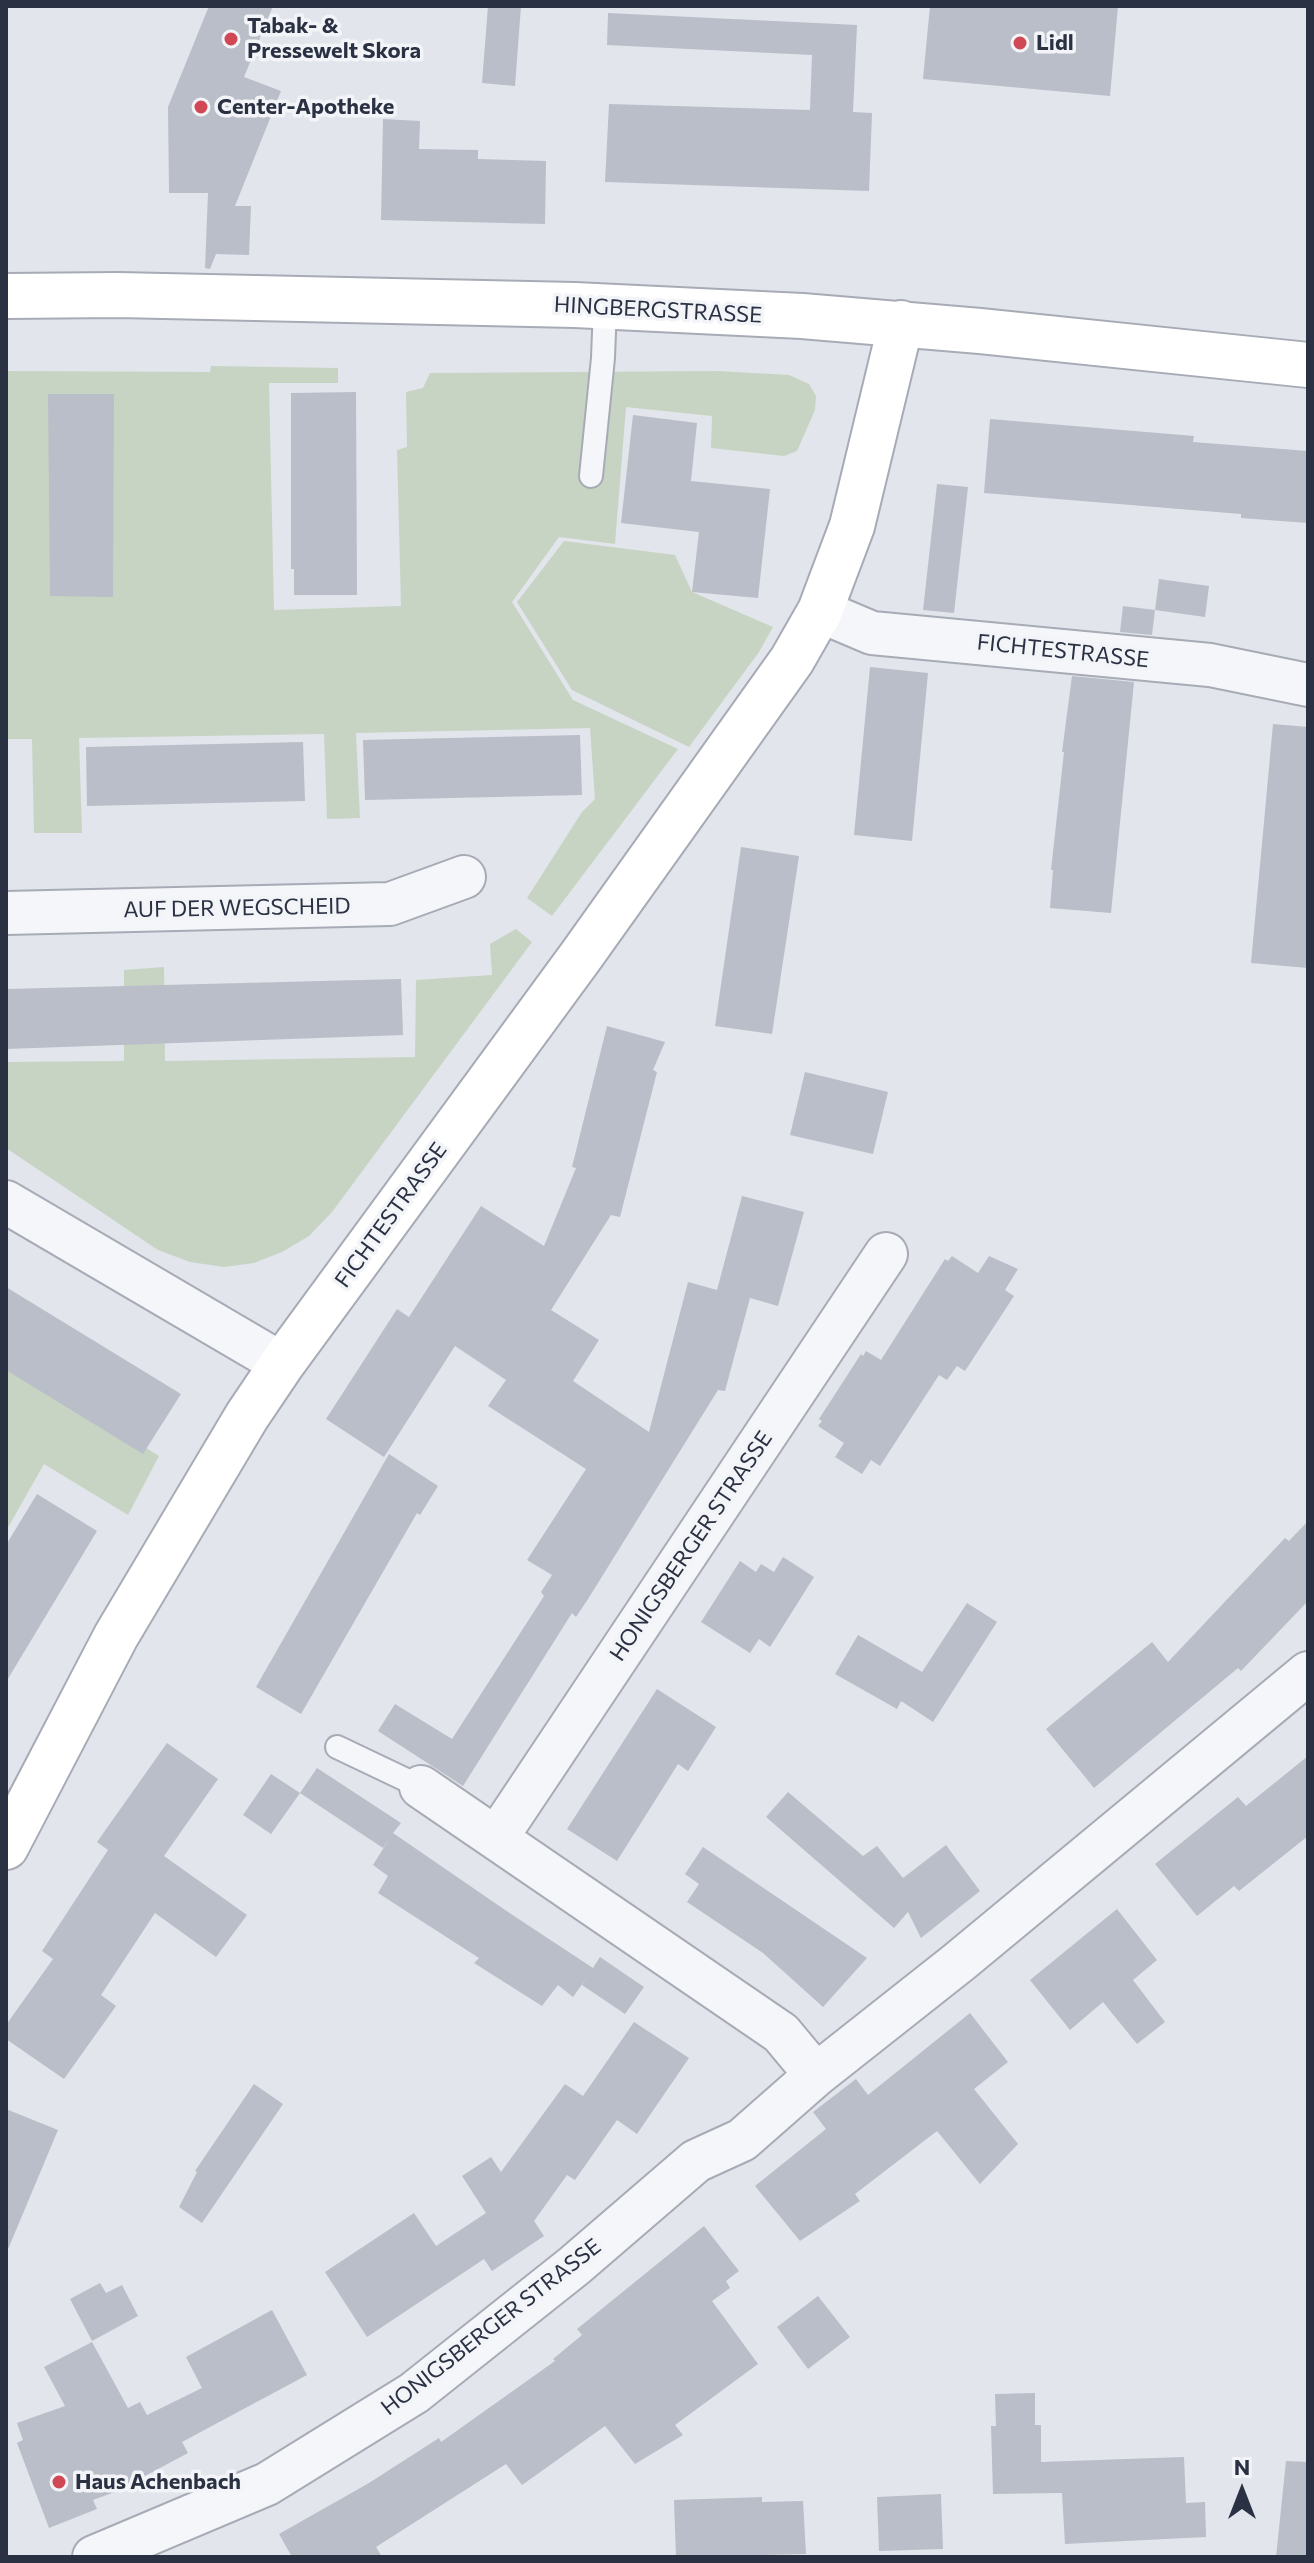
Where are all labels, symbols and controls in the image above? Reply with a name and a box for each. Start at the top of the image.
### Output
place label: Tabak- & Pressewelt Skora [247,13,421,64]
marker: Tabak- & Pressewelt Skora [222,30,240,48]
place label: Lidl [1036,30,1074,56]
marker: Lidl [1011,34,1029,52]
place label: Center-Apotheke [217,94,394,120]
marker: Center-Apotheke [192,98,210,116]
street label: HINGBERGSTRASSE [553,291,763,329]
street label: FICHTESTRASSE [976,629,1150,673]
street label: AUF DER WEGSCHEID [123,893,351,923]
street label: FICHTESTRASSE [329,1137,453,1293]
street label: HONIGSBERGER STRASSE [604,1426,778,1666]
street label: HONIGSBERGER STRASSE [376,2233,606,2421]
north arrow [1202,2451,1282,2531]
text: N [1234,2453,1250,2480]
place label: Haus Achenbach [75,2469,241,2495]
marker: Haus Achenbach [50,2473,68,2491]

